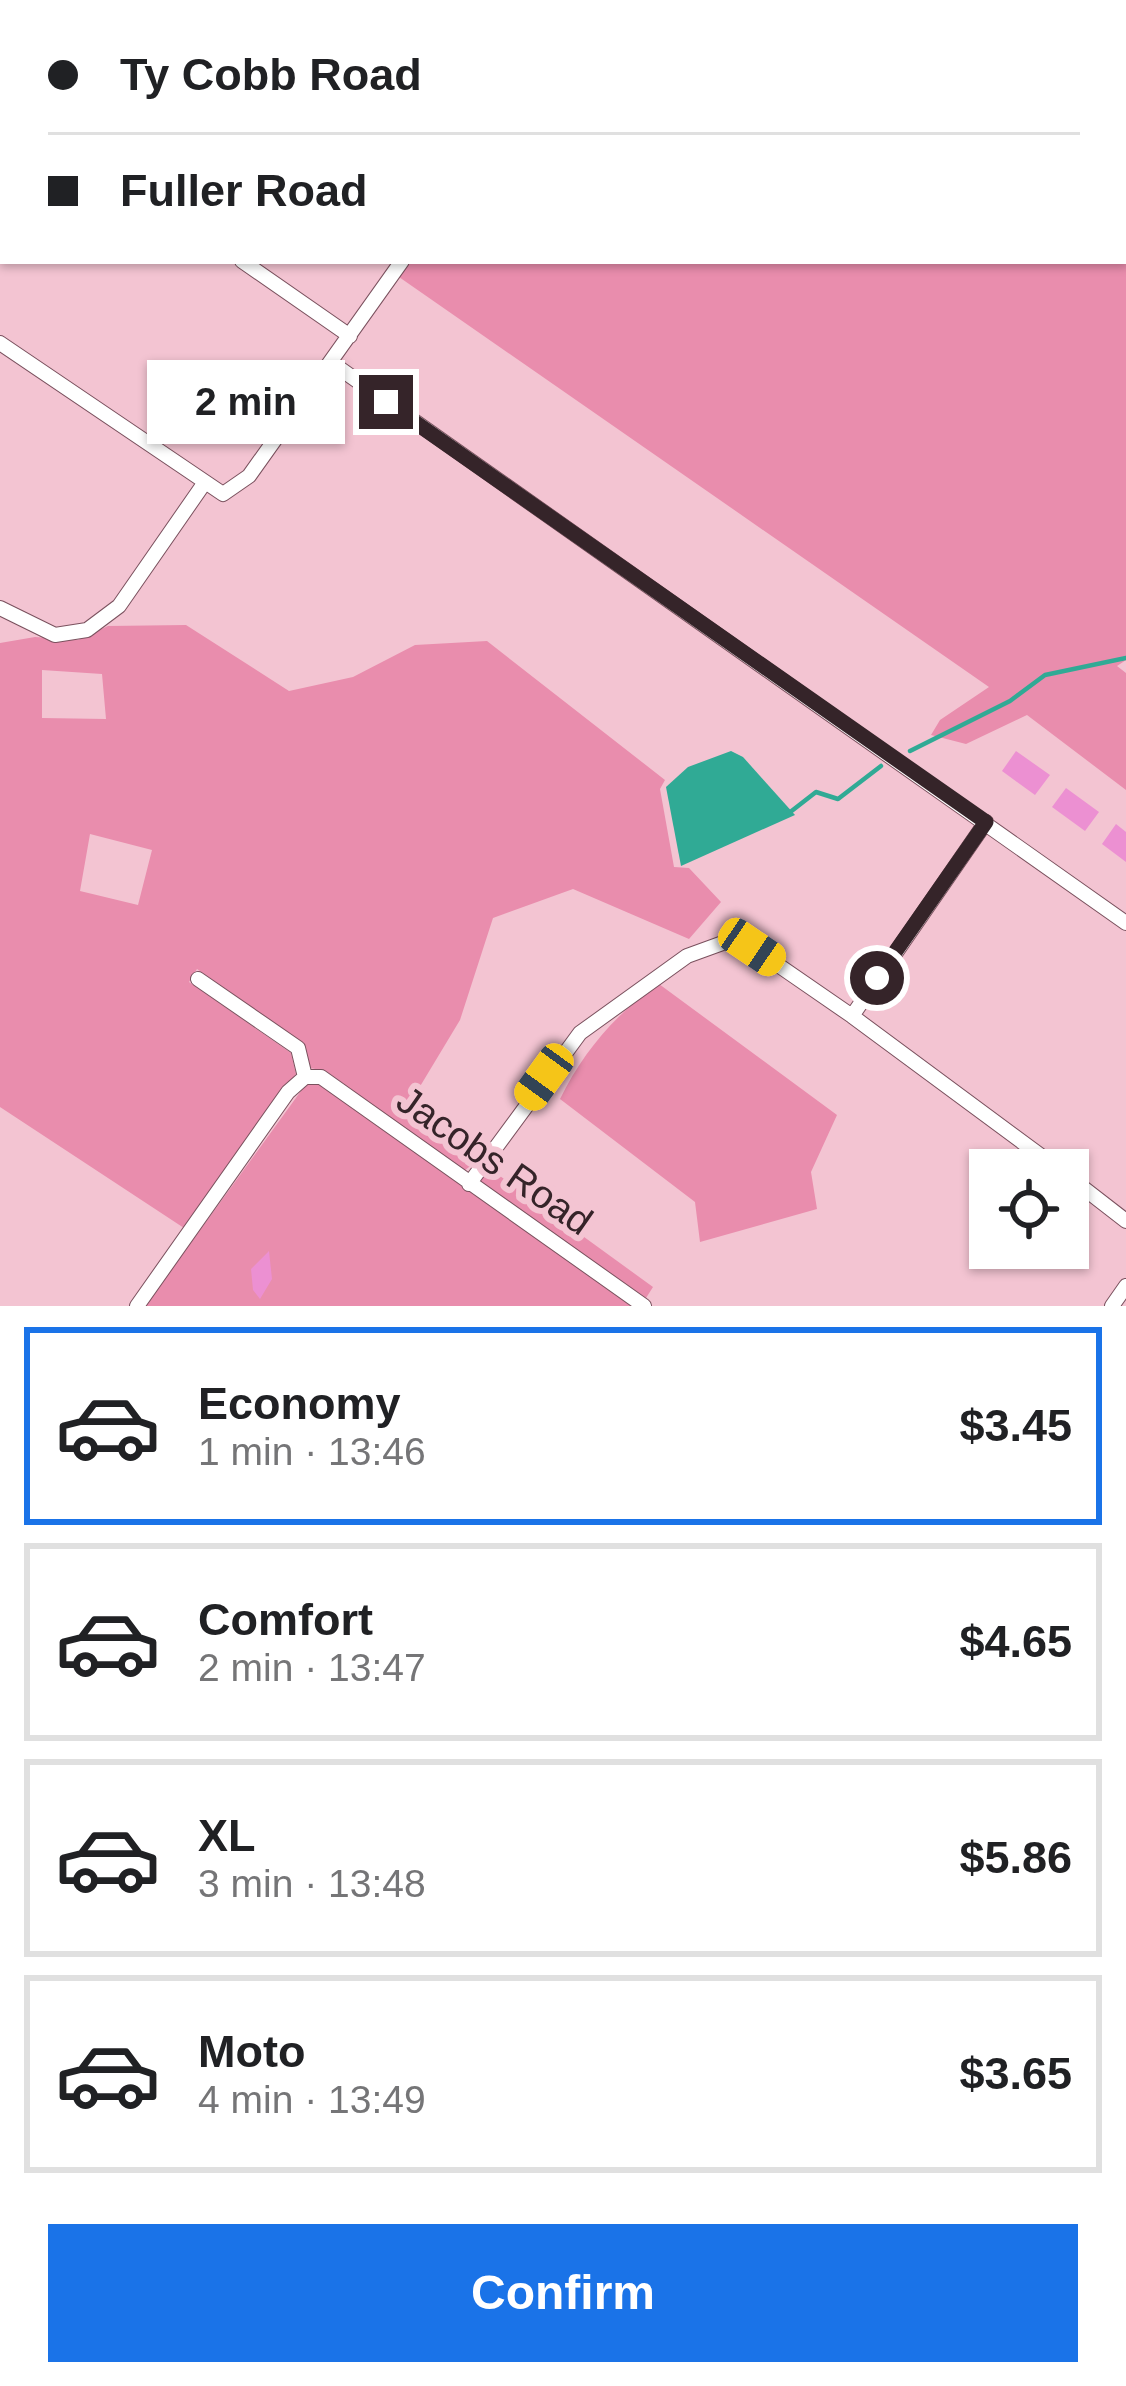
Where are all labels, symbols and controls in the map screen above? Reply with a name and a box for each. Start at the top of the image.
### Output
text: Ty Cobb Road [120,49,422,100]
text: Fuller Road [120,165,368,216]
callout: 2 min [146,360,344,444]
route end [359,375,413,429]
text: 2 min [195,380,297,423]
car [712,912,792,982]
route start [850,951,904,1005]
car [508,1037,580,1117]
street label: Jacobs Road [389,1078,600,1243]
map controls [969,1149,1089,1269]
button: locate [969,1149,1089,1269]
icon: car [54,1372,162,1480]
text: Economy [198,1378,401,1429]
text: $3.45 [959,1400,1072,1451]
text: 1 min · 13:46 [198,1430,426,1473]
icon: car [54,1588,162,1696]
text: Comfort [198,1594,373,1645]
text: $4.65 [959,1616,1072,1667]
text: 2 min · 13:47 [198,1646,426,1689]
icon: car [54,1804,162,1912]
text: XL [198,1810,256,1861]
text: $5.86 [959,1832,1072,1883]
text: 3 min · 13:48 [198,1862,426,1905]
icon: car [54,2020,162,2128]
text: Moto [198,2026,305,2077]
text: $3.65 [959,2048,1072,2099]
text: 4 min · 13:49 [198,2078,426,2121]
button: Confirm [48,2224,1078,2362]

